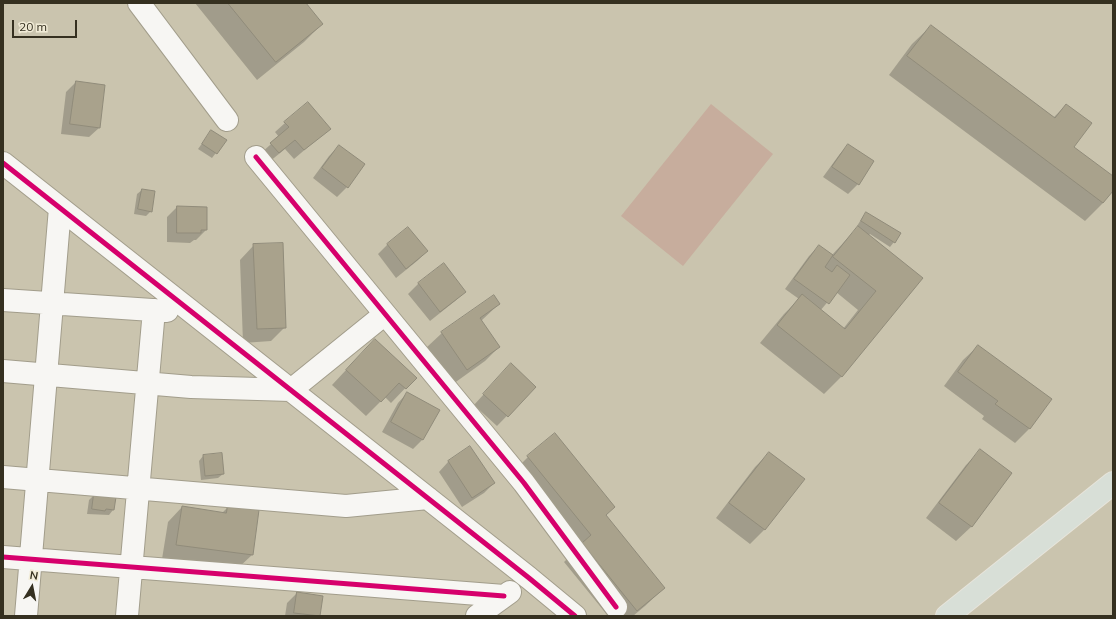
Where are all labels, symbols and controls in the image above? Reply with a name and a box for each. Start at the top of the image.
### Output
scale bar [14,12,79,38]
text: 20 m [19,19,47,34]
north arrow [12,567,52,607]
text: N [29,568,39,583]

